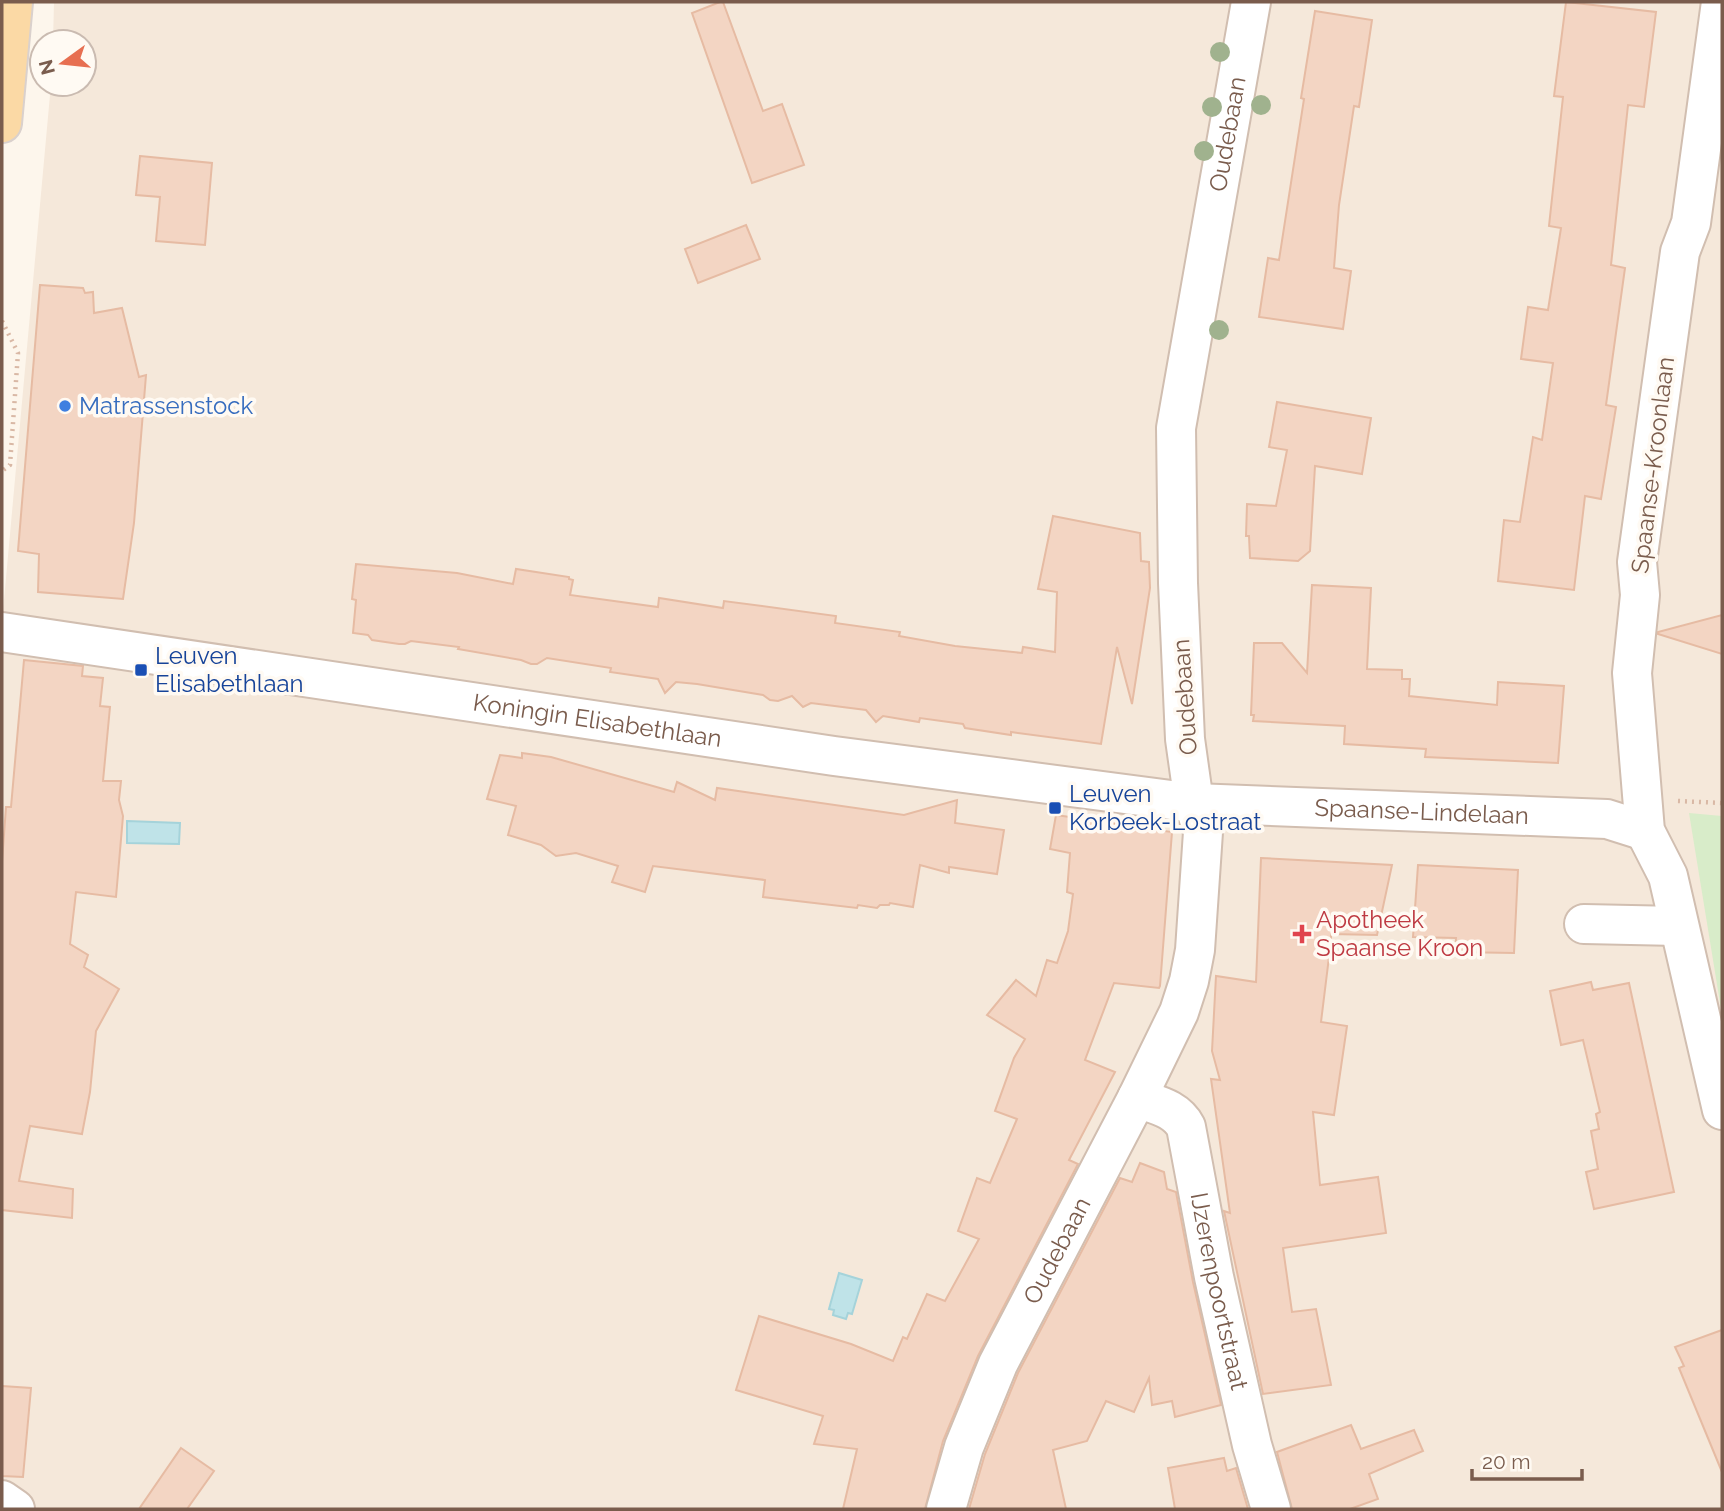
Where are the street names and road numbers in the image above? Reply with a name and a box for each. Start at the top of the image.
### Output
street label: Oudebaan [1203,74,1252,194]
street label: Spaanse-Kroonlaan [1625,355,1680,575]
street label: Oudebaan [1166,638,1203,756]
street label: Koningin Elisabethlaan [471,687,724,753]
street label: Spaanse-Lindelaan [1314,793,1529,830]
street label: IJzerenpoortstraat [1185,1190,1254,1393]
street label: Oudebaan [1017,1192,1097,1309]

